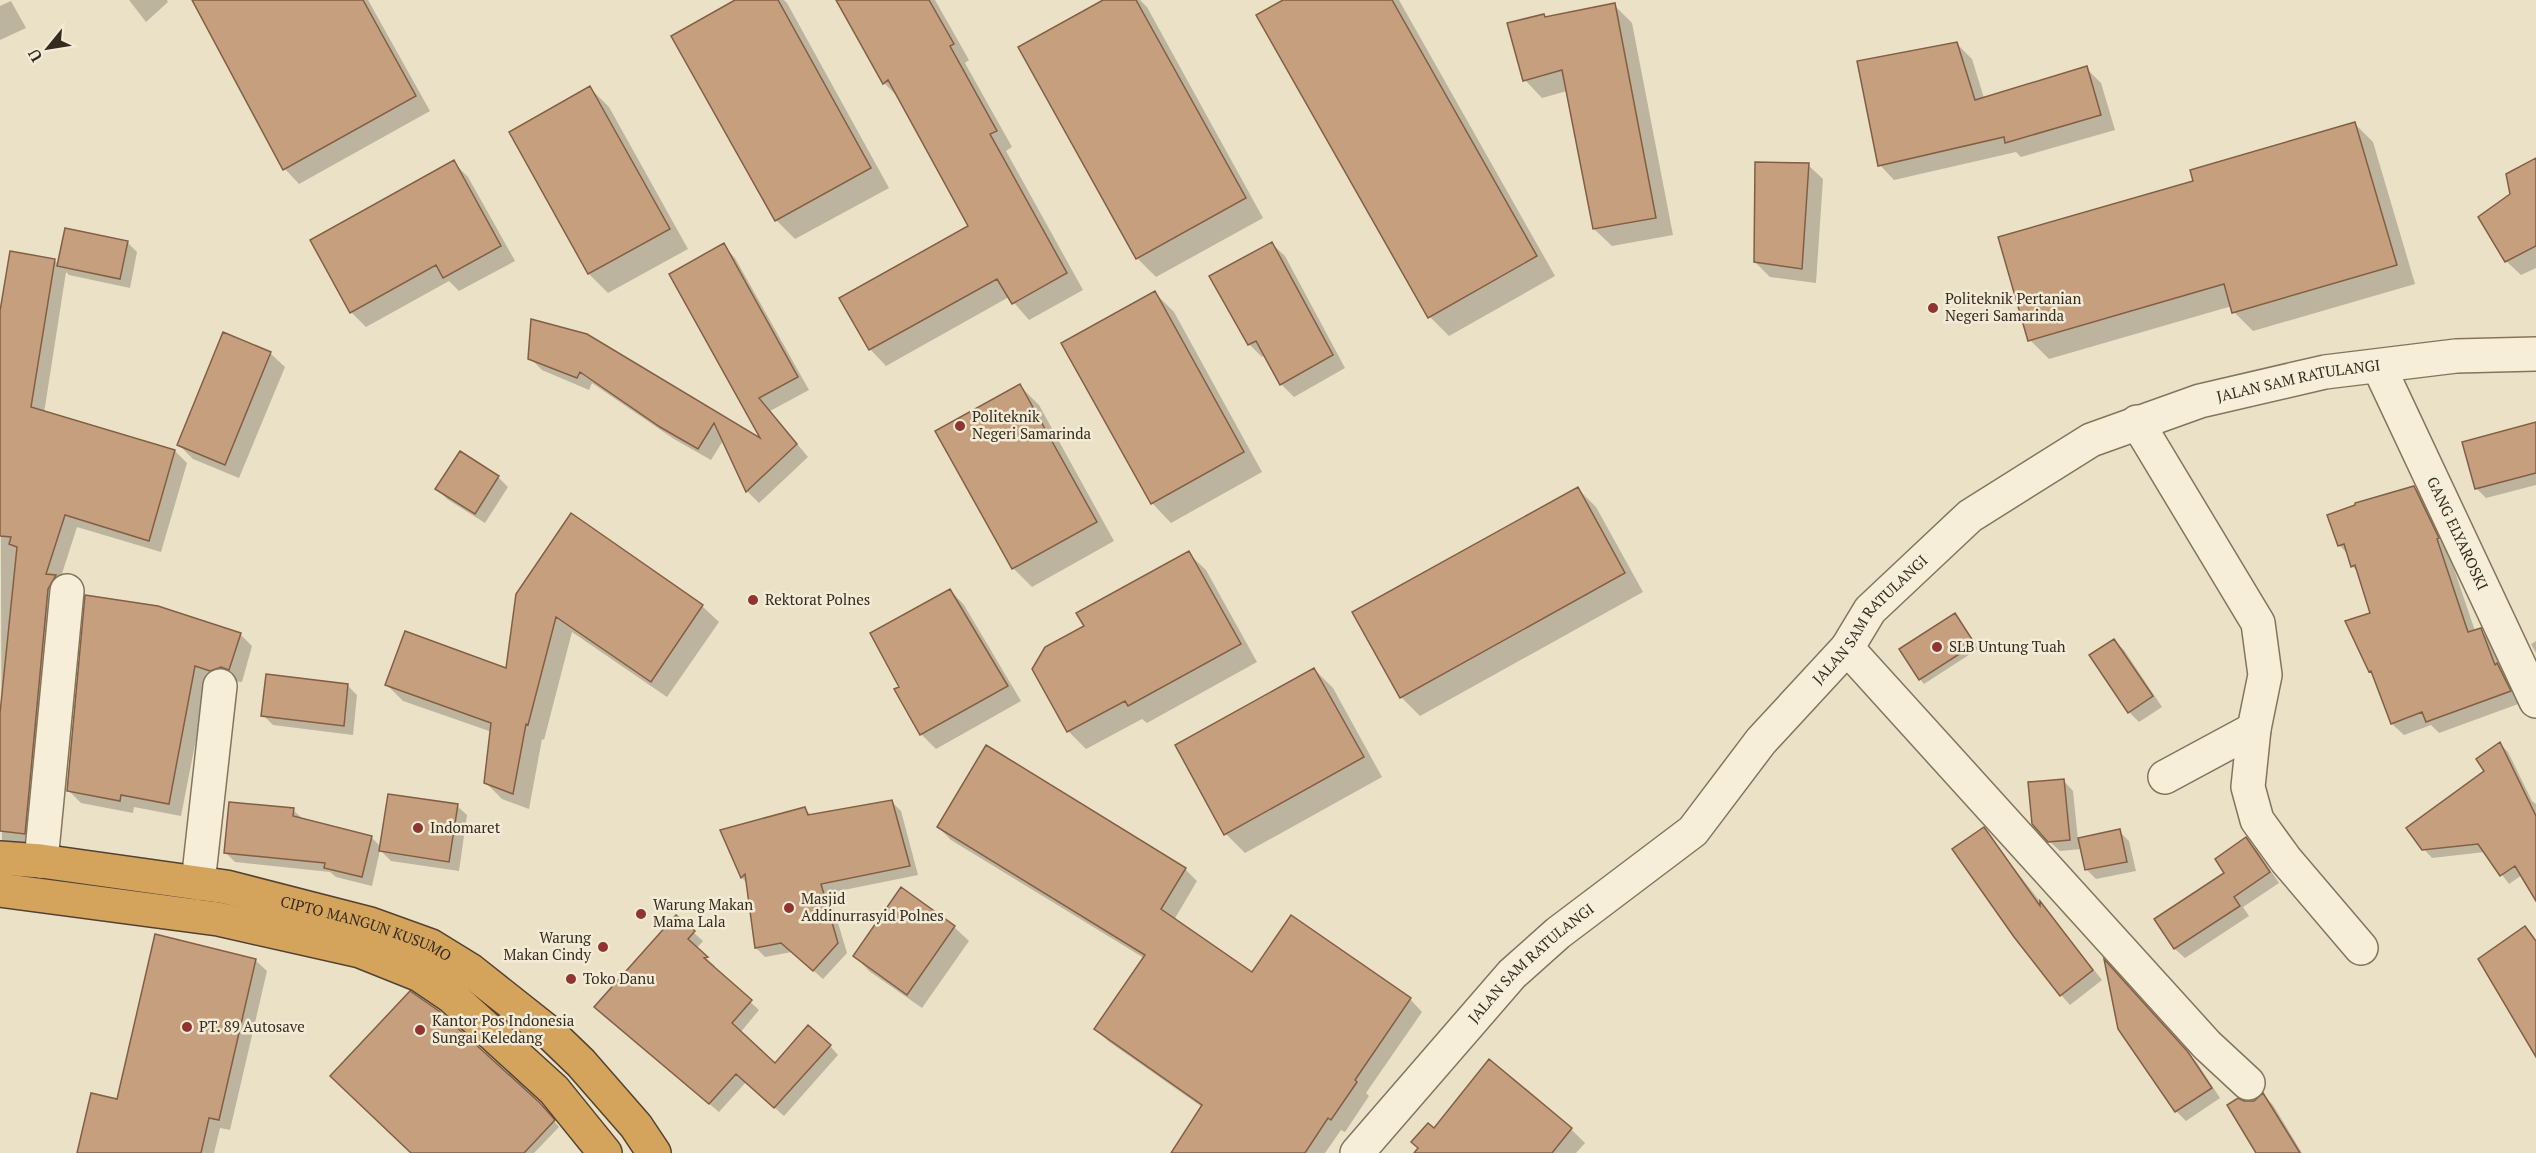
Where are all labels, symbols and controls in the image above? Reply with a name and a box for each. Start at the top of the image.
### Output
north arrow [18,18,78,78]
text: U [22,45,47,66]
place label: Politeknik Pertanian Negeri Samarinda [1945,288,2081,325]
marker: Politeknik Pertanian Negeri Samarinda [1926,301,1940,315]
street label: JALAN SAM RATULANGI [2214,354,2381,406]
place label: Politeknik Negeri Samarinda [972,406,1092,443]
marker: Politeknik Negeri Samarinda [953,419,967,433]
street label: GANG ELYAROSKI [2423,473,2493,593]
street label: JALAN SAM RATULANGI [1807,550,1931,688]
place label: Rektorat Polnes [765,589,870,609]
marker: Rektorat Polnes [746,593,760,607]
place label: SLB Untung Tuah [1949,636,2066,656]
marker: SLB Untung Tuah [1930,640,1944,654]
place label: Indomaret [430,817,501,837]
marker: Indomaret [411,821,425,835]
place label: Masjid Addinurrasyid Polnes [801,888,944,925]
street label: CIPTO MANGUN KUSUMO [279,890,456,965]
place label: Warung Makan Mama Lala [653,894,753,931]
street label: JALAN SAM RATULANGI [1463,898,1598,1027]
marker: Masjid Addinurrasyid Polnes [782,901,796,915]
marker: Warung Makan Mama Lala [634,907,648,921]
place label: Warung Makan Cindy [504,927,592,964]
marker: Warung Makan Cindy [596,940,610,954]
place label: Toko Danu [583,968,655,988]
marker: Toko Danu [564,972,578,986]
place label: Kantor Pos Indonesia Sungai Keledang [432,1010,575,1047]
place label: PT. 89 Autosave [199,1016,305,1036]
marker: PT. 89 Autosave [180,1020,194,1034]
marker: Kantor Pos Indonesia Sungai Keledang [413,1023,427,1037]

